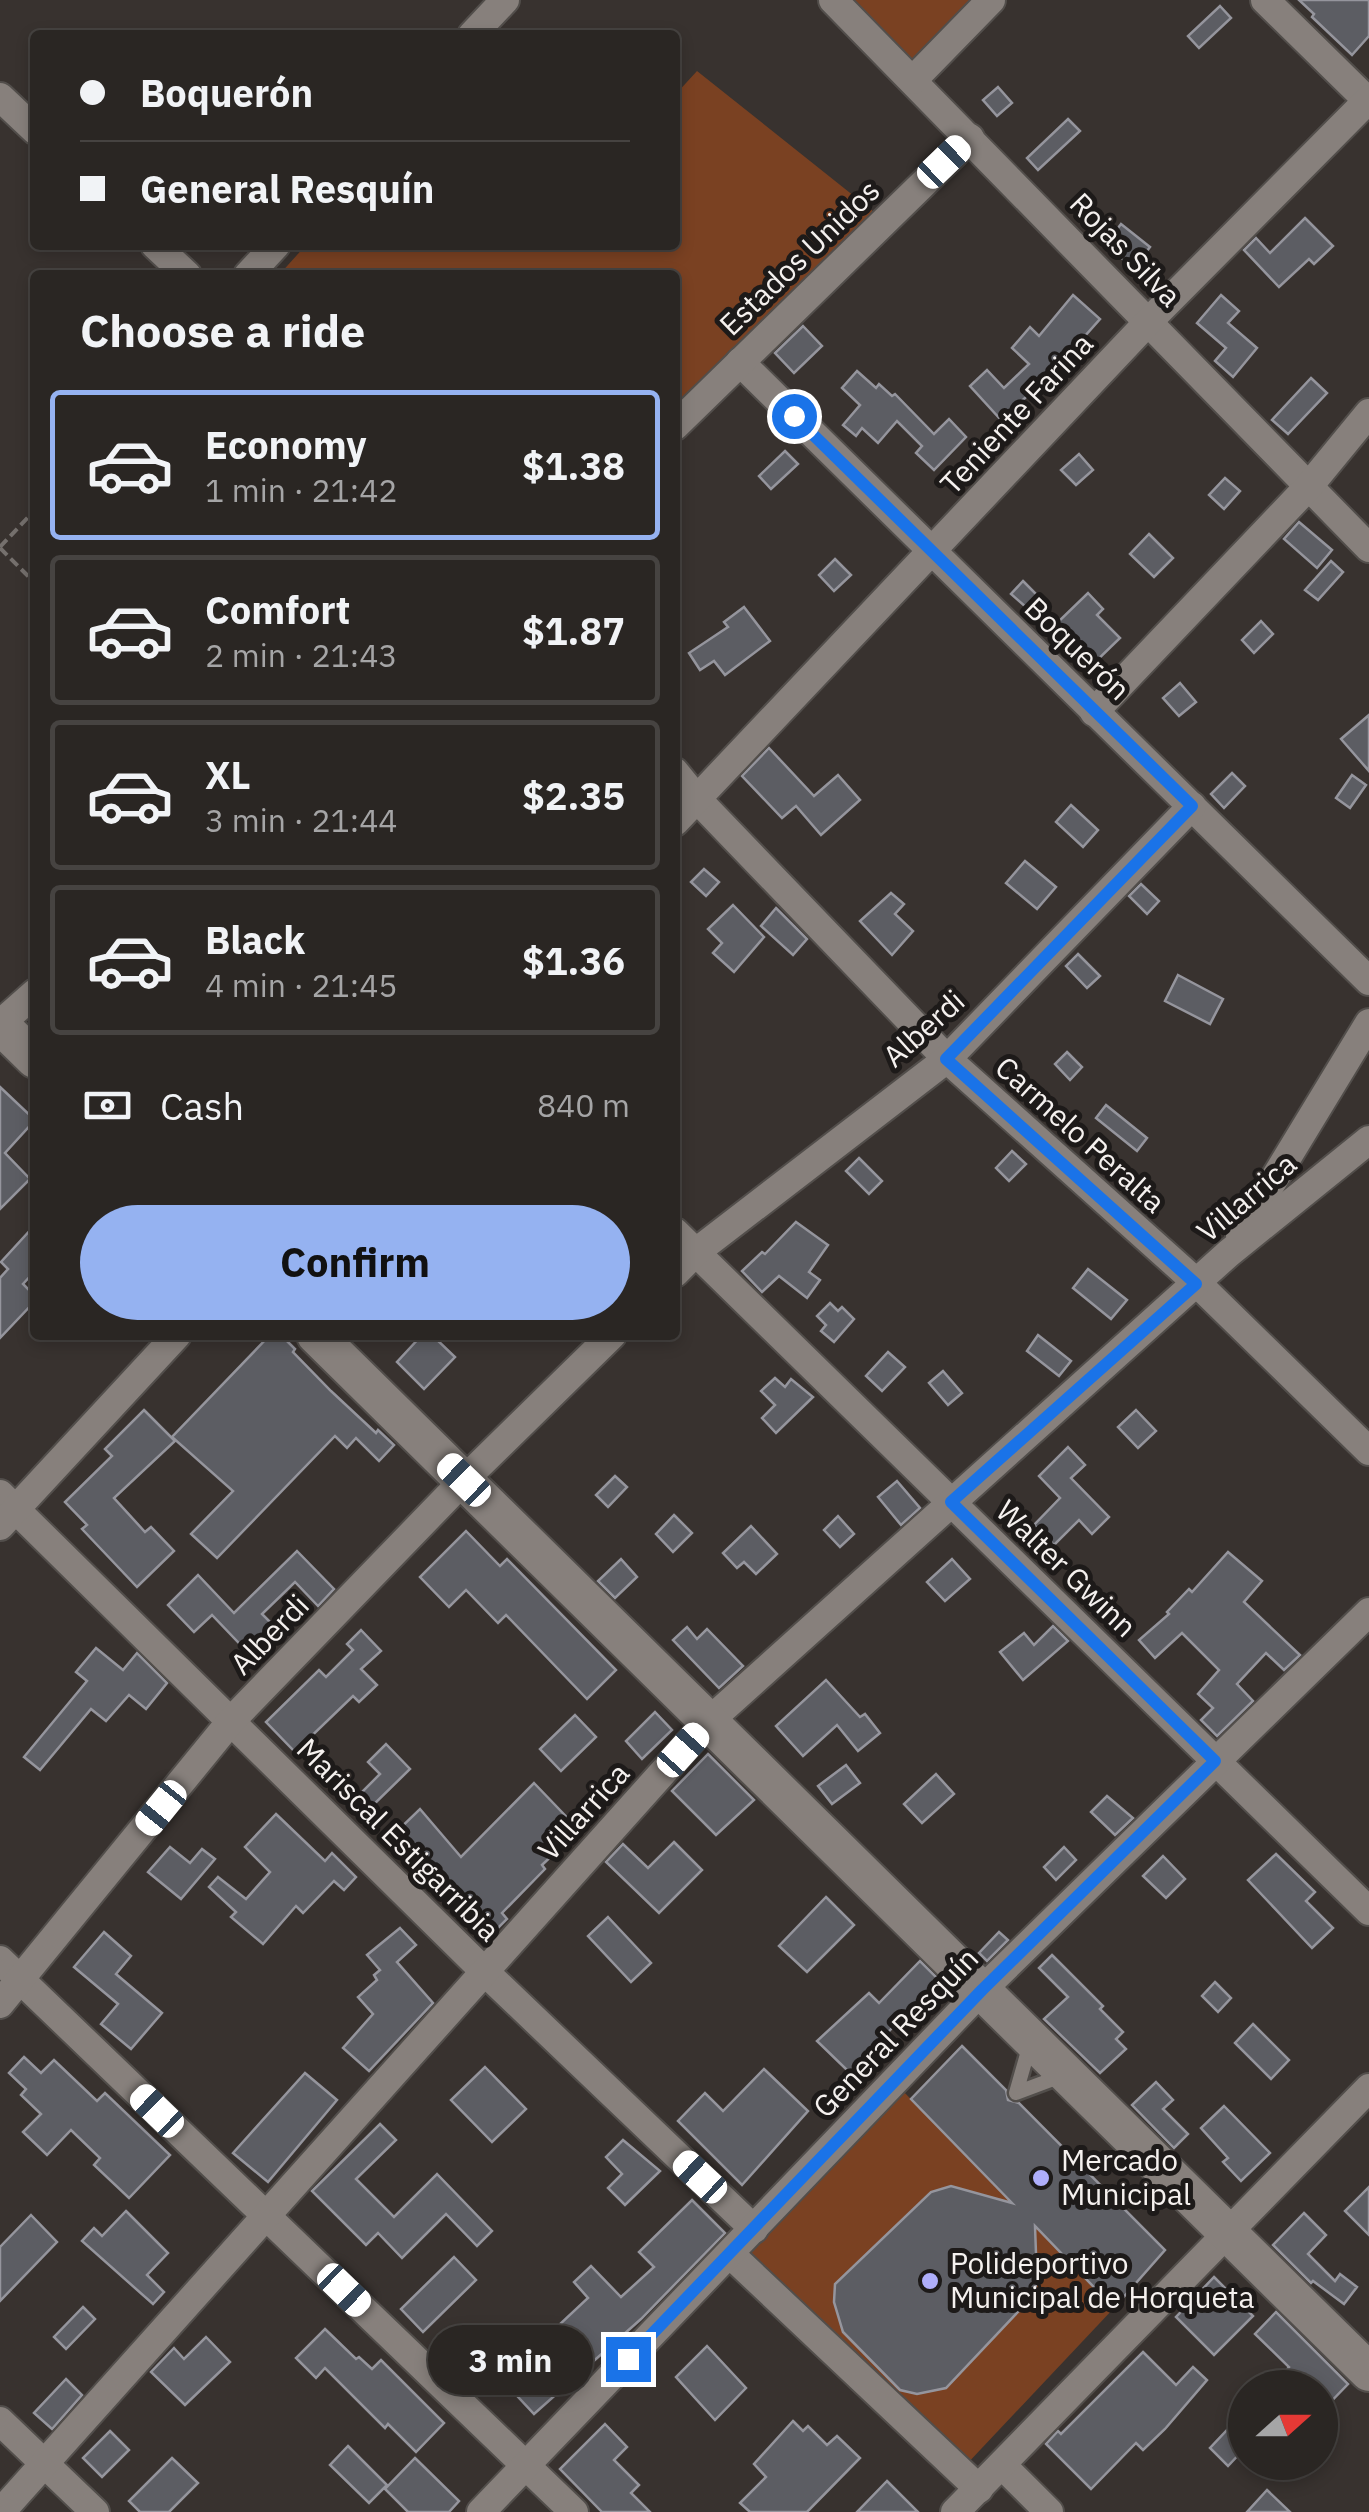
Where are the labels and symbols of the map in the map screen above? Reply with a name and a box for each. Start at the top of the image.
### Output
car [912,130,976,194]
street label: Estados Unidos [711,171,887,343]
street label: Rojas Silva [1062,184,1190,314]
street label: Teniente Farina [931,324,1101,502]
route start [772,394,817,439]
street label: Boquerón [1017,588,1139,708]
street label: Alberdi [874,981,972,1075]
street label: Carmelo Peralta [988,1047,1174,1221]
street label: Villarrica [1188,1144,1304,1250]
car [432,1448,496,1512]
street label: Walter Gwinn [988,1491,1146,1645]
street label: Alberdi [221,1586,317,1682]
car [652,1718,714,1782]
street label: Mariscal Estigarribia [289,1729,509,1949]
street label: Villarrica [529,1754,637,1868]
car [130,1775,192,1841]
street label: General Resquín [804,1939,986,2125]
car [125,2079,189,2143]
place label: Mercado Municipal [1061,2140,1191,2213]
car [668,2146,732,2208]
marker: Mercado Municipal [1030,2167,1052,2189]
place label: Polideportivo Municipal de Horqueta [950,2243,1254,2316]
car [312,2258,376,2322]
marker: Polideportivo Municipal de Horqueta [919,2270,941,2292]
callout: 3 min [428,2324,593,2394]
route end [606,2337,651,2382]
north arrow [1228,2370,1338,2480]

